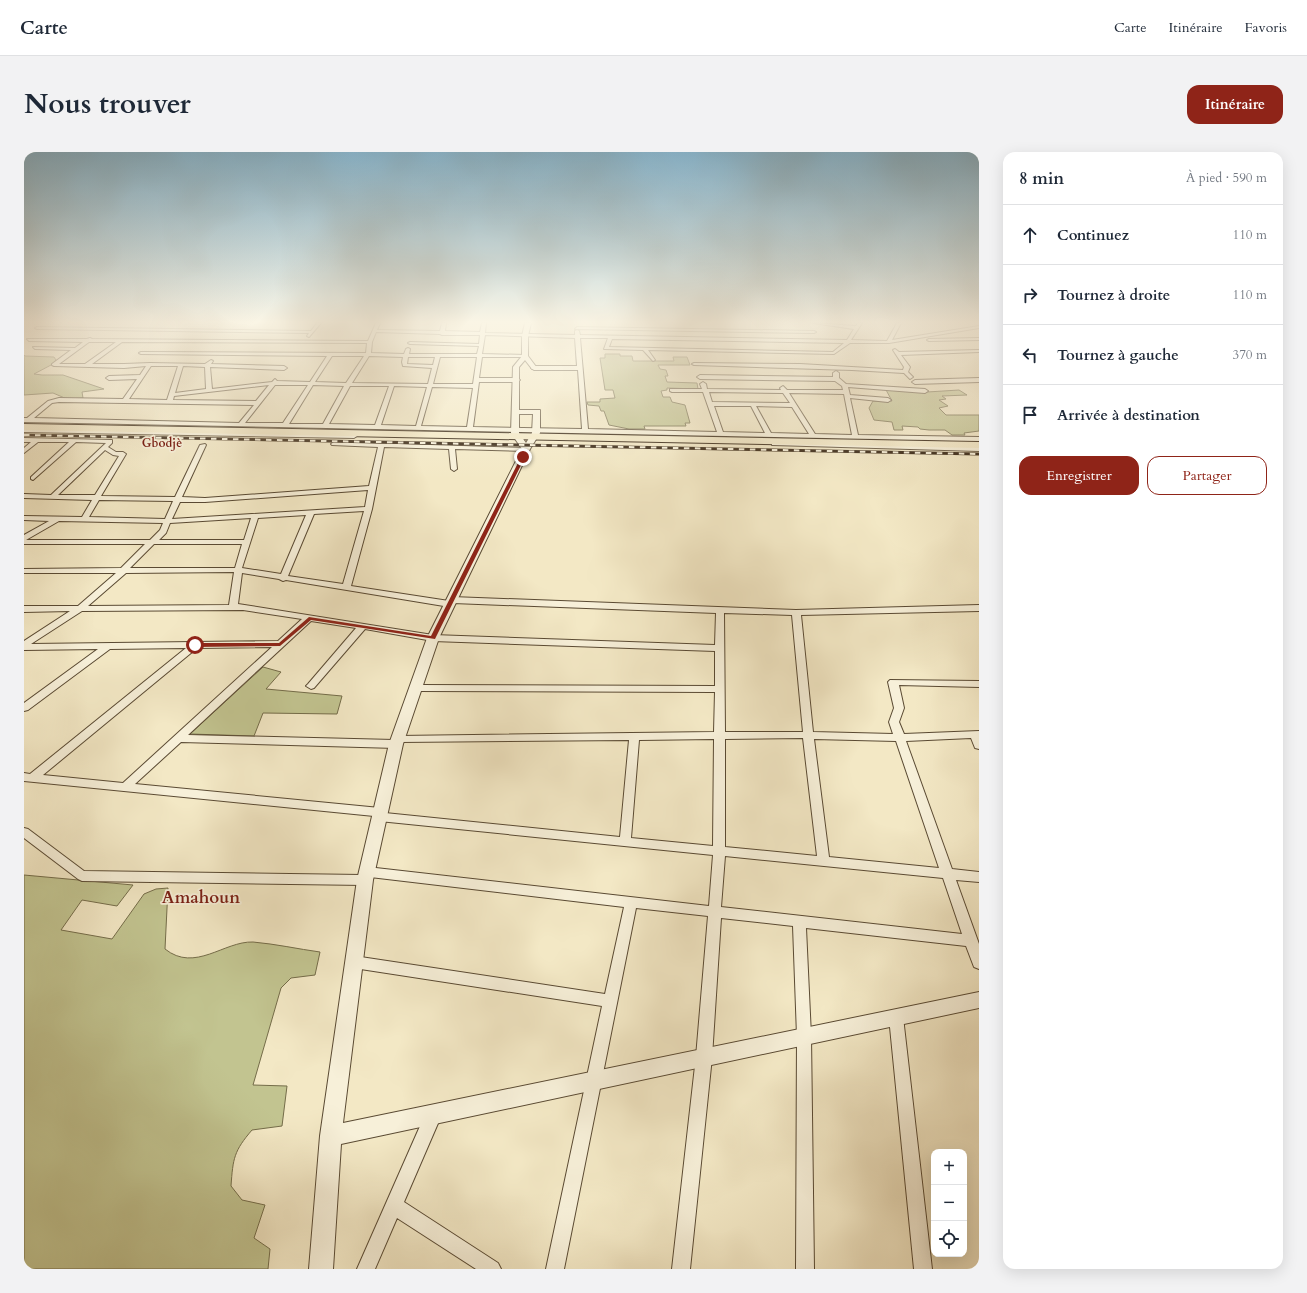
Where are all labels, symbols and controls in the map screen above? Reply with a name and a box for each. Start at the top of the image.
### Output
text: Carte [20,15,68,41]
text: Carte [1114,18,1147,37]
text: Itinéraire [1169,18,1223,37]
text: Favoris [1245,18,1287,37]
text: Nous trouver [24,85,191,123]
button: Itinéraire [1187,85,1283,124]
text: 8 min [1019,167,1064,190]
text: À pied · 590 m [1186,169,1267,187]
icon: ahead [1019,224,1041,246]
text: Continuez [1057,225,1129,245]
text: 110 m [1233,226,1267,244]
icon: right [1019,284,1041,306]
text: Tournez à droite [1057,285,1170,305]
text: 110 m [1233,286,1267,304]
icon: left [1019,344,1041,366]
text: Tournez à gauche [1057,345,1179,365]
text: 370 m [1233,346,1267,364]
icon: arrive [1019,404,1041,426]
text: Arrivée à destination [1057,405,1200,425]
district label: Gbodjè [142,435,182,451]
route end [514,448,532,466]
button: Enregistrer [1019,456,1139,495]
button: Partager [1147,456,1267,495]
route start [186,636,204,654]
district label: Amahoun [162,886,240,909]
map controls [931,1149,967,1257]
button: + [931,1149,967,1185]
button: − [931,1185,967,1221]
button: locate [931,1221,967,1257]

